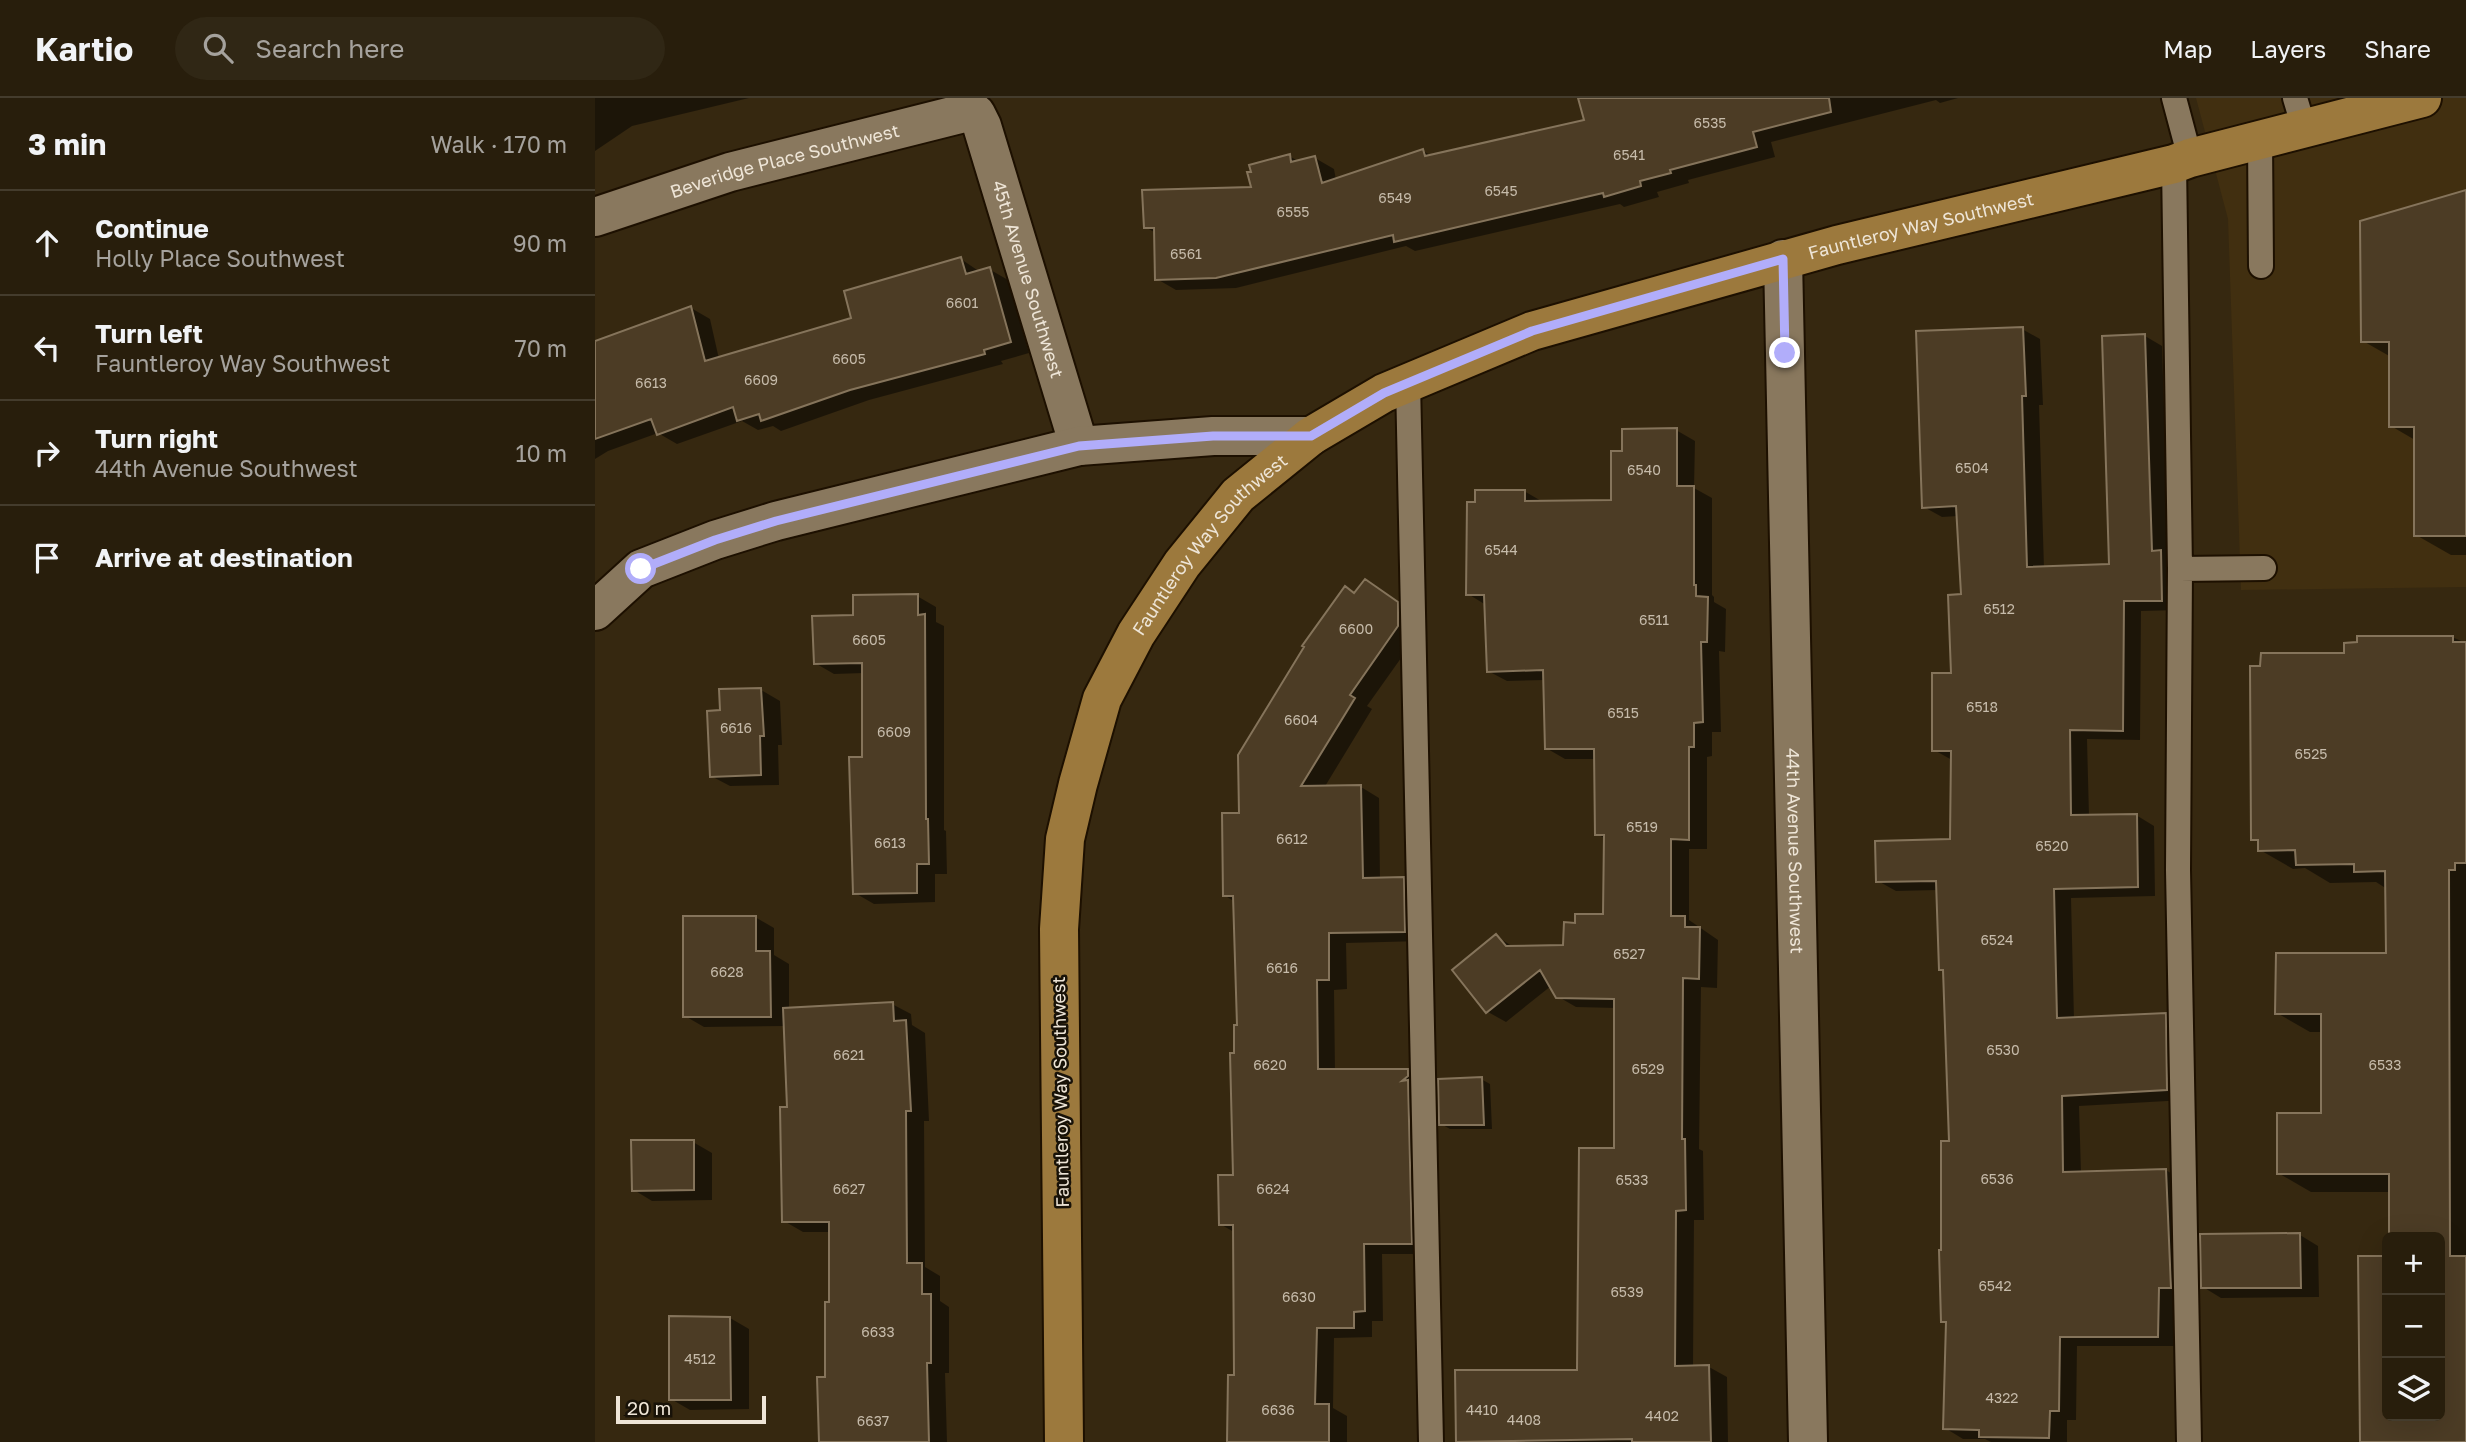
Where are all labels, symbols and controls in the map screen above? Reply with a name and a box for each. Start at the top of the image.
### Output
search box [175,17,665,80]
text: Kartio [35,29,133,68]
icon: search [199,29,237,67]
text: Search here [255,33,404,64]
text: Map [2163,34,2212,63]
text: Layers [2250,34,2326,63]
text: Share [2364,34,2431,63]
house number: 6535 [1694,114,1726,131]
street label: Beveridge Place Southwest [667,119,901,202]
text: 3 min [28,126,106,162]
text: Walk · 170 m [430,130,567,158]
house number: 6541 [1613,146,1645,163]
street label: 45th Avenue Southwest [988,178,1069,380]
house number: 6545 [1484,182,1518,199]
street label: Fauntleroy Way Southwest [1805,187,2036,264]
house number: 6549 [1378,189,1412,206]
house number: 6555 [1277,203,1309,220]
text: Continue [95,213,209,244]
icon: ahead [28,224,66,262]
text: 90 m [513,229,567,257]
text: Holly Place Southwest [95,244,345,272]
house number: 6561 [1170,245,1202,262]
house number: 6601 [946,294,978,311]
text: Turn left [95,318,203,349]
icon: left [28,329,66,367]
text: 70 m [514,334,567,362]
route end [1769,337,1800,368]
text: Fauntleroy Way Southwest [95,349,390,377]
house number: 6605 [832,350,866,367]
house number: 6609 [744,371,778,388]
house number: 6613 [635,374,667,391]
text: Turn right [95,423,218,454]
icon: right [28,434,66,472]
text: 10 m [515,439,567,467]
street label: Fauntleroy Way Southwest [1127,449,1291,639]
text: 44th Avenue Southwest [95,454,358,482]
house number: 6504 [1955,459,1989,476]
house number: 6540 [1627,461,1661,478]
icon: arrive [28,539,66,577]
house number: 6544 [1484,541,1518,558]
text: Arrive at destination [95,542,353,573]
route start [625,553,656,584]
house number: 6512 [1983,600,2015,617]
house number: 6511 [1639,611,1669,628]
house number: 6600 [1339,620,1373,637]
house number: 6605 [852,631,886,648]
house number: 6518 [1966,698,1998,715]
house number: 6515 [1607,704,1639,721]
house number: 6604 [1284,711,1318,728]
house number: 6616 [720,719,752,736]
house number: 6609 [877,723,911,740]
house number: 6525 [2295,745,2327,762]
street label: 44th Avenue Southwest [1782,748,1809,954]
house number: 6519 [1626,818,1658,835]
house number: 6612 [1276,830,1308,847]
house number: 6613 [874,834,906,851]
house number: 6520 [2035,837,2069,854]
house number: 6524 [1980,931,2014,948]
house number: 6527 [1613,945,1645,962]
house number: 6616 [1266,959,1298,976]
house number: 6628 [710,963,744,980]
street label: Fauntleroy Way Southwest [1047,976,1073,1208]
house number: 6530 [1986,1041,2020,1058]
house number: 6621 [833,1046,865,1063]
house number: 6620 [1253,1056,1287,1073]
house number: 6533 [2369,1056,2401,1073]
house number: 6529 [1631,1060,1665,1077]
house number: 6536 [1980,1170,2014,1187]
house number: 6533 [1616,1171,1648,1188]
house number: 6627 [833,1180,865,1197]
house number: 6624 [1256,1180,1290,1197]
map controls [2382,1232,2445,1421]
button: + [2382,1232,2445,1295]
house number: 6542 [1978,1277,2012,1294]
house number: 6539 [1610,1283,1644,1300]
house number: 6630 [1282,1288,1316,1305]
button: − [2382,1295,2445,1358]
house number: 6633 [861,1323,895,1340]
house number: 4512 [684,1350,716,1367]
button: layers [2382,1358,2445,1421]
house number: 4322 [1986,1389,2018,1406]
scale bar [616,1393,767,1425]
text: 20 m [627,1396,671,1419]
house number: 6636 [1261,1401,1295,1418]
house number: 4410 [1466,1401,1498,1418]
house number: 4402 [1645,1407,1679,1424]
house number: 4408 [1507,1411,1541,1428]
house number: 6637 [857,1412,889,1429]

